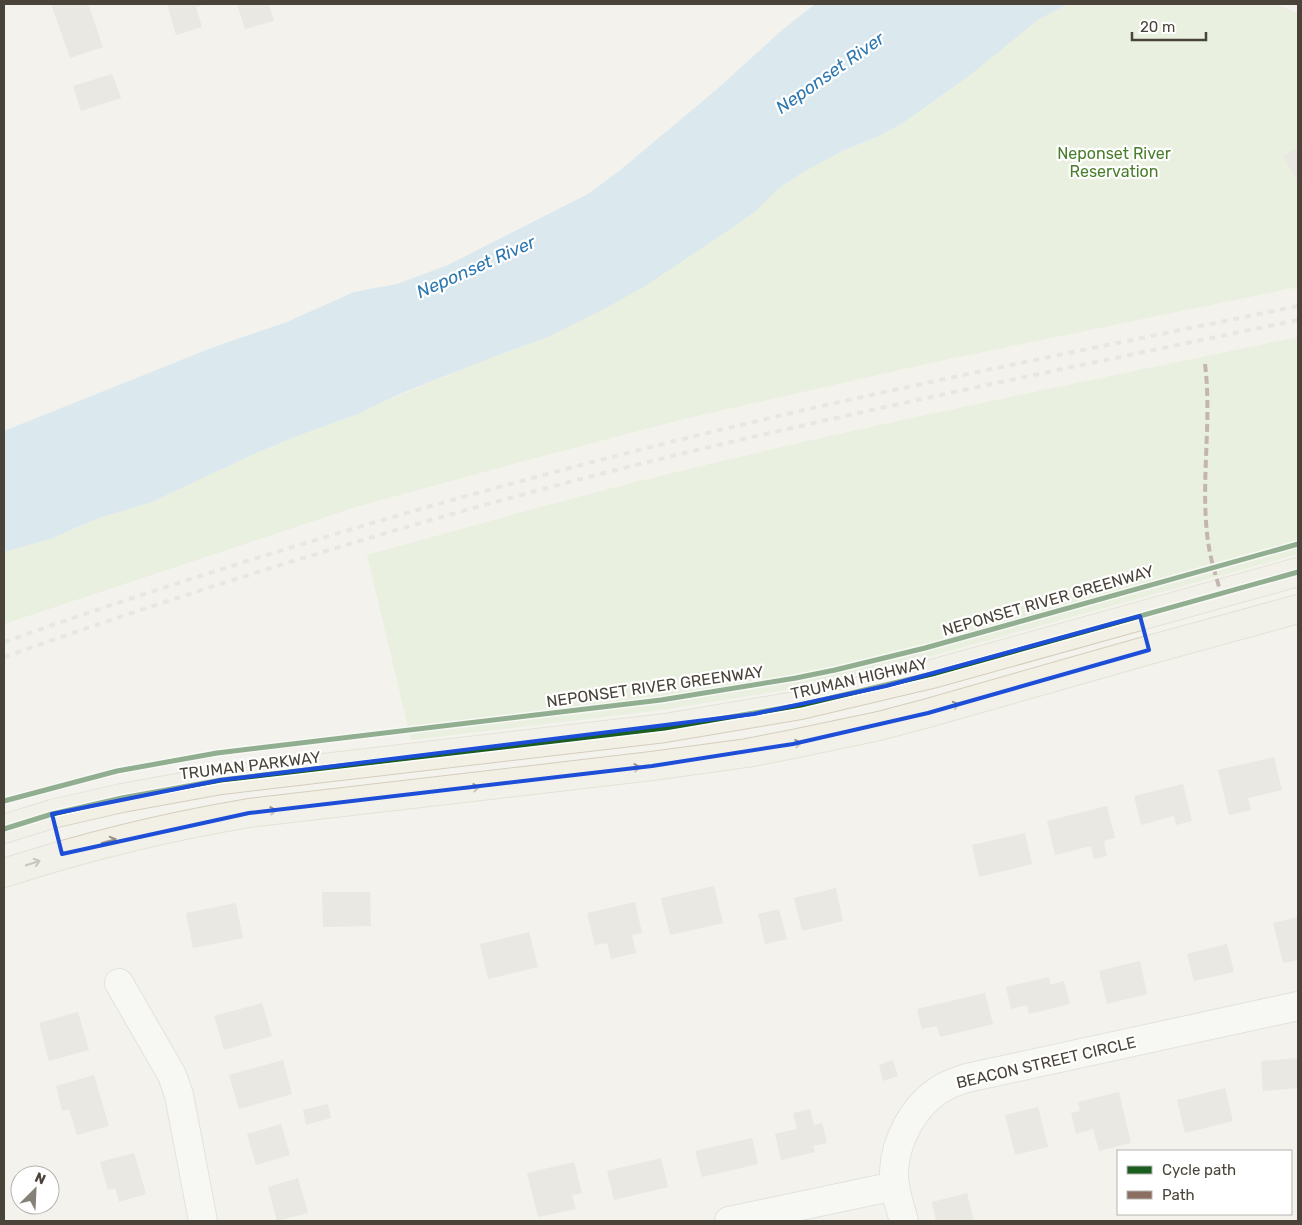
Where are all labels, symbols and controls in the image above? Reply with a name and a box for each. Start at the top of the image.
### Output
scale bar [1132,10,1206,42]
text: 20 m [1140,18,1175,36]
water label: Neponset River [771,27,890,119]
park label: Neponset River Reservation [1057,144,1171,181]
water label: Neponset River [413,231,540,303]
street label: NEPONSET RIVER GREENWAY [940,561,1156,640]
street label: TRUMAN HIGHWAY [789,653,929,703]
street label: NEPONSET RIVER GREENWAY [545,662,765,711]
one-way arrow [943,701,959,711]
one-way arrow [785,738,801,748]
street label: TRUMAN PARKWAY [178,747,322,784]
one-way arrow [625,763,641,773]
one-way arrow [463,783,479,793]
one-way arrow [261,806,277,816]
one-way arrow [101,836,117,846]
one-way arrow [25,858,41,868]
street label: BEACON STREET CIRCLE [954,1033,1138,1092]
legend [1117,1150,1292,1215]
text: Cycle path [1162,1161,1236,1179]
north arrow [10,1165,60,1215]
text: N [32,1169,48,1188]
text: Path [1162,1186,1195,1204]

